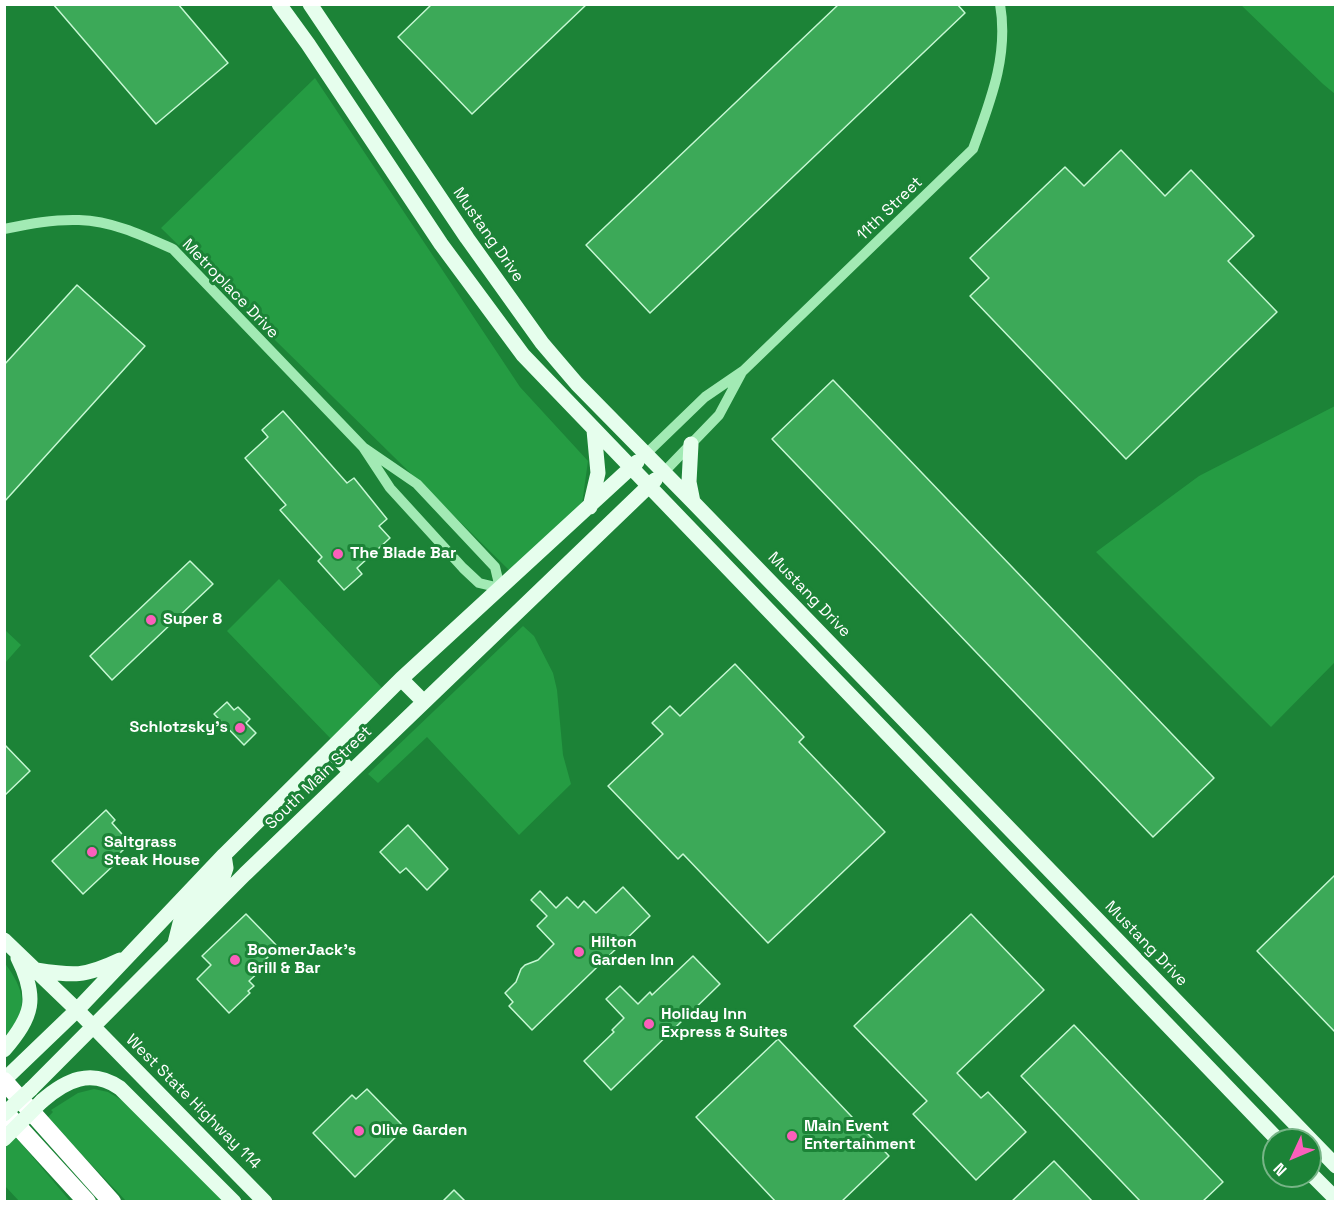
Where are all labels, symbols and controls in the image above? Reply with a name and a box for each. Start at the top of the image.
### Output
street label: 11th Street [853,173,927,245]
street label: Mustang Drive [448,184,528,286]
street label: Metroplace Drive [178,235,282,343]
place label: The Blade Bar [350,544,456,564]
marker: The Blade Bar [331,547,345,561]
street label: Mustang Drive [764,548,854,642]
place label: Super 8 [163,610,222,630]
marker: Super 8 [144,613,158,627]
place label: Schlotzsky's [130,718,228,738]
marker: Schlotzsky's [233,721,247,735]
street label: South Main Street [262,722,376,834]
place label: Saltgrass Steak House [104,833,200,871]
marker: Saltgrass Steak House [85,845,99,859]
street label: Mustang Drive [1101,897,1191,991]
place label: Hilton Garden Inn [591,933,674,971]
place label: BoomerJack's Grill & Bar [247,941,356,979]
marker: Hilton Garden Inn [572,945,586,959]
marker: BoomerJack's Grill & Bar [228,953,242,967]
place label: Holiday Inn Express & Suites [661,1005,788,1043]
marker: Holiday Inn Express & Suites [642,1017,656,1031]
street label: West State Highway 114 [122,1031,264,1173]
place label: Main Event Entertainment [804,1117,916,1155]
place label: Olive Garden [371,1121,467,1141]
marker: Olive Garden [352,1124,366,1138]
north arrow [1262,1128,1322,1188]
marker: Main Event Entertainment [785,1129,799,1143]
text: N [1269,1158,1291,1181]

